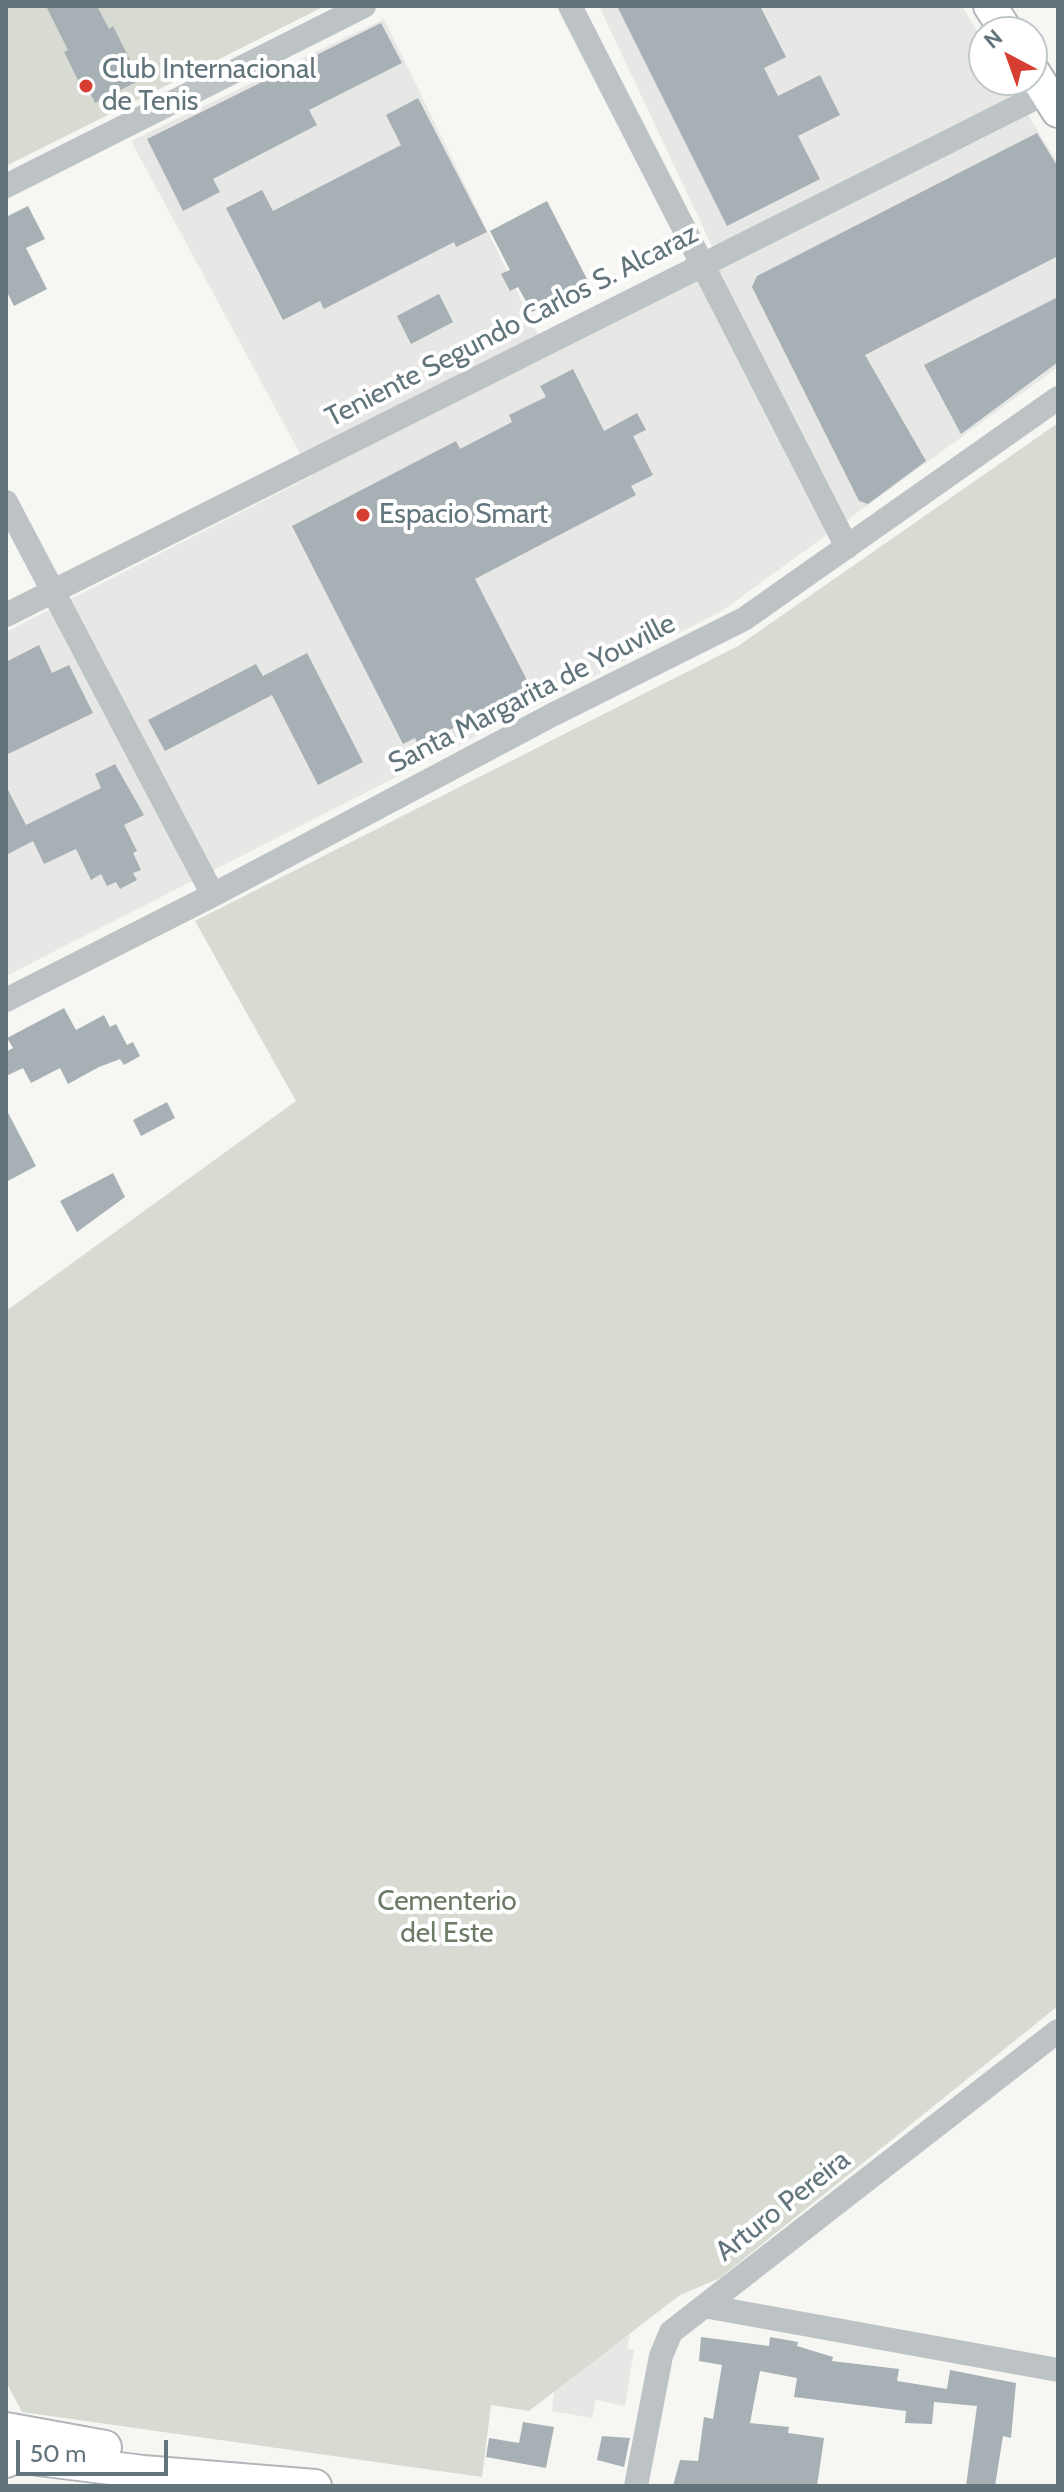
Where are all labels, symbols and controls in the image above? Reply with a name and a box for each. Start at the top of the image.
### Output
north arrow [968,16,1048,96]
text: N [979,24,1008,54]
place label: Club Internacional de Tenis [102,53,316,119]
marker: Club Internacional de Tenis [77,77,95,95]
street label: Teniente Segundo Carlos S. Alcaraz [320,217,704,435]
place label: Espacio Smart [379,498,548,532]
marker: Espacio Smart [354,506,372,524]
street label: Santa Margarita de Youville [383,607,681,781]
park label: Cementerio del Este [377,1885,517,1951]
street label: Arturo Pereira [709,2143,857,2269]
scale bar [20,2424,172,2474]
text: 50 m [30,2439,86,2468]

